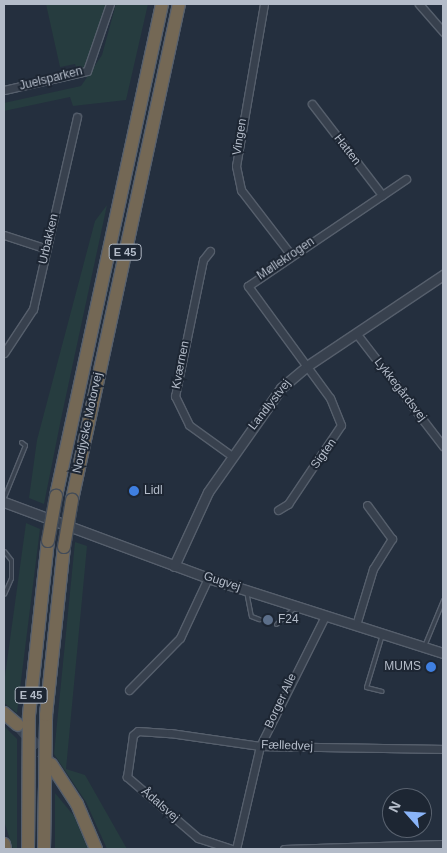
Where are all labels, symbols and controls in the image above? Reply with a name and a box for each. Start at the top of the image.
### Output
street label: Juelsparken [18,64,84,94]
street label: Vingen [230,118,250,156]
street label: Hatten [330,132,364,168]
street label: Urbakken [36,212,62,266]
street label: Møllekrogen [255,235,317,283]
road number: E 45 [108,243,142,260]
street label: Kværnen [169,340,193,390]
street label: Lykkegårdsvej [371,356,429,424]
street label: Nordjyske Motorvej [70,371,106,475]
street label: Landlystvej [246,377,294,433]
street label: Sigten [308,436,340,472]
place label: Lidl [144,484,163,498]
marker: Lidl [128,485,140,497]
street label: Gugvej [202,569,242,595]
place label: F24 [278,613,299,627]
marker: F24 [262,614,274,626]
place label: MUMS [384,660,421,674]
marker: MUMS [425,661,437,673]
street label: Borger Alle [262,671,300,731]
road number: E 45 [14,686,48,704]
street label: Fælledvej [261,738,313,754]
street label: Ådalsvej [138,785,182,825]
north arrow [382,788,432,838]
text: N [385,799,404,815]

